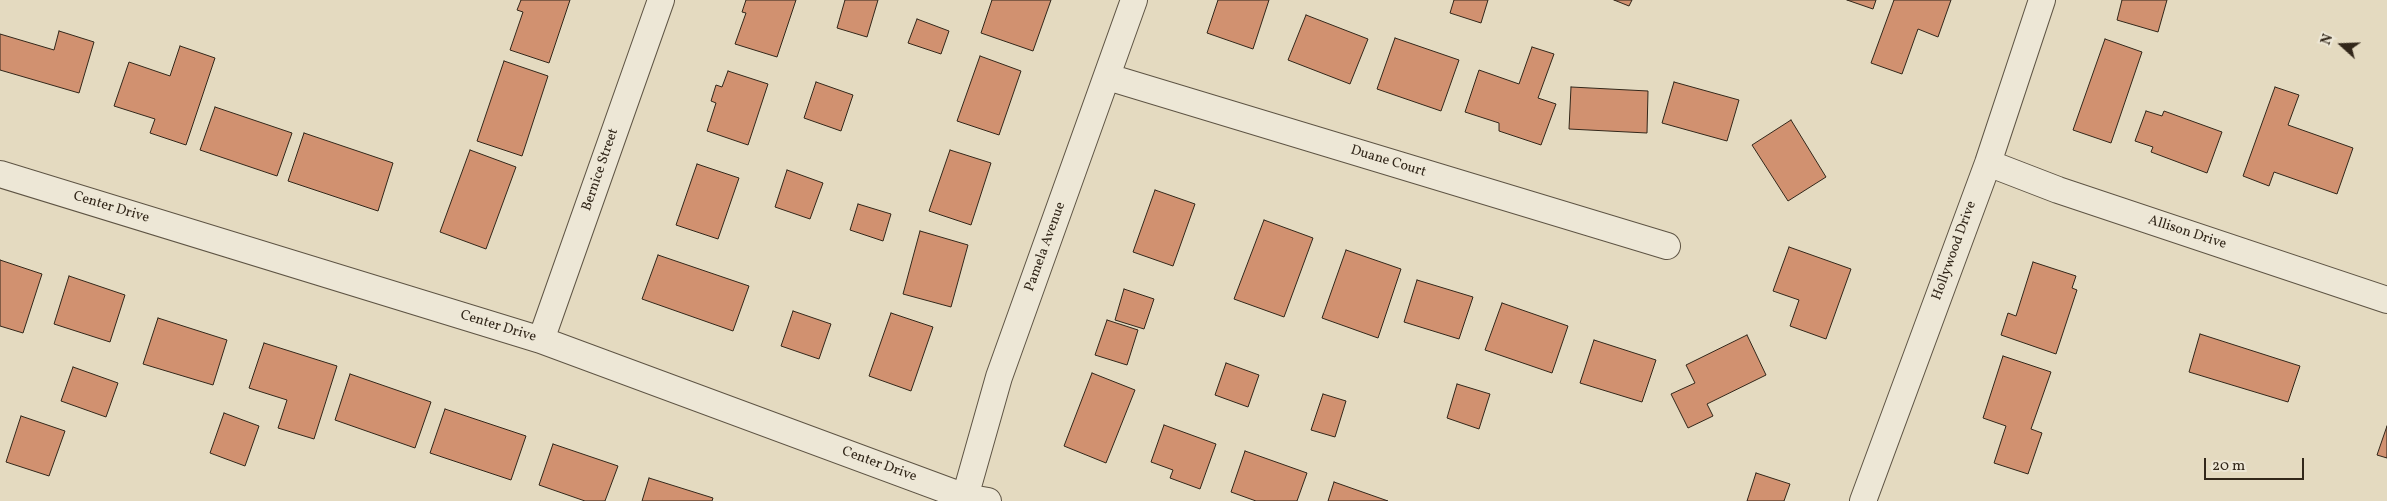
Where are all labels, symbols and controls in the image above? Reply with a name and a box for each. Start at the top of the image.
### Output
north arrow [2317,20,2367,70]
text: N [2317,32,2338,48]
street label: Bernice Street [579,127,623,213]
street label: Duane Court [1348,143,1428,181]
street label: Center Drive [71,189,151,227]
street label: Hollywood Drive [1929,199,1981,303]
street label: Pamela Avenue [1022,200,1070,294]
street label: Allison Drive [2146,212,2228,254]
street label: Center Drive [458,308,538,346]
street label: Center Drive [839,444,919,486]
scale bar [2207,448,2307,480]
text: 20 m [2212,456,2245,477]

